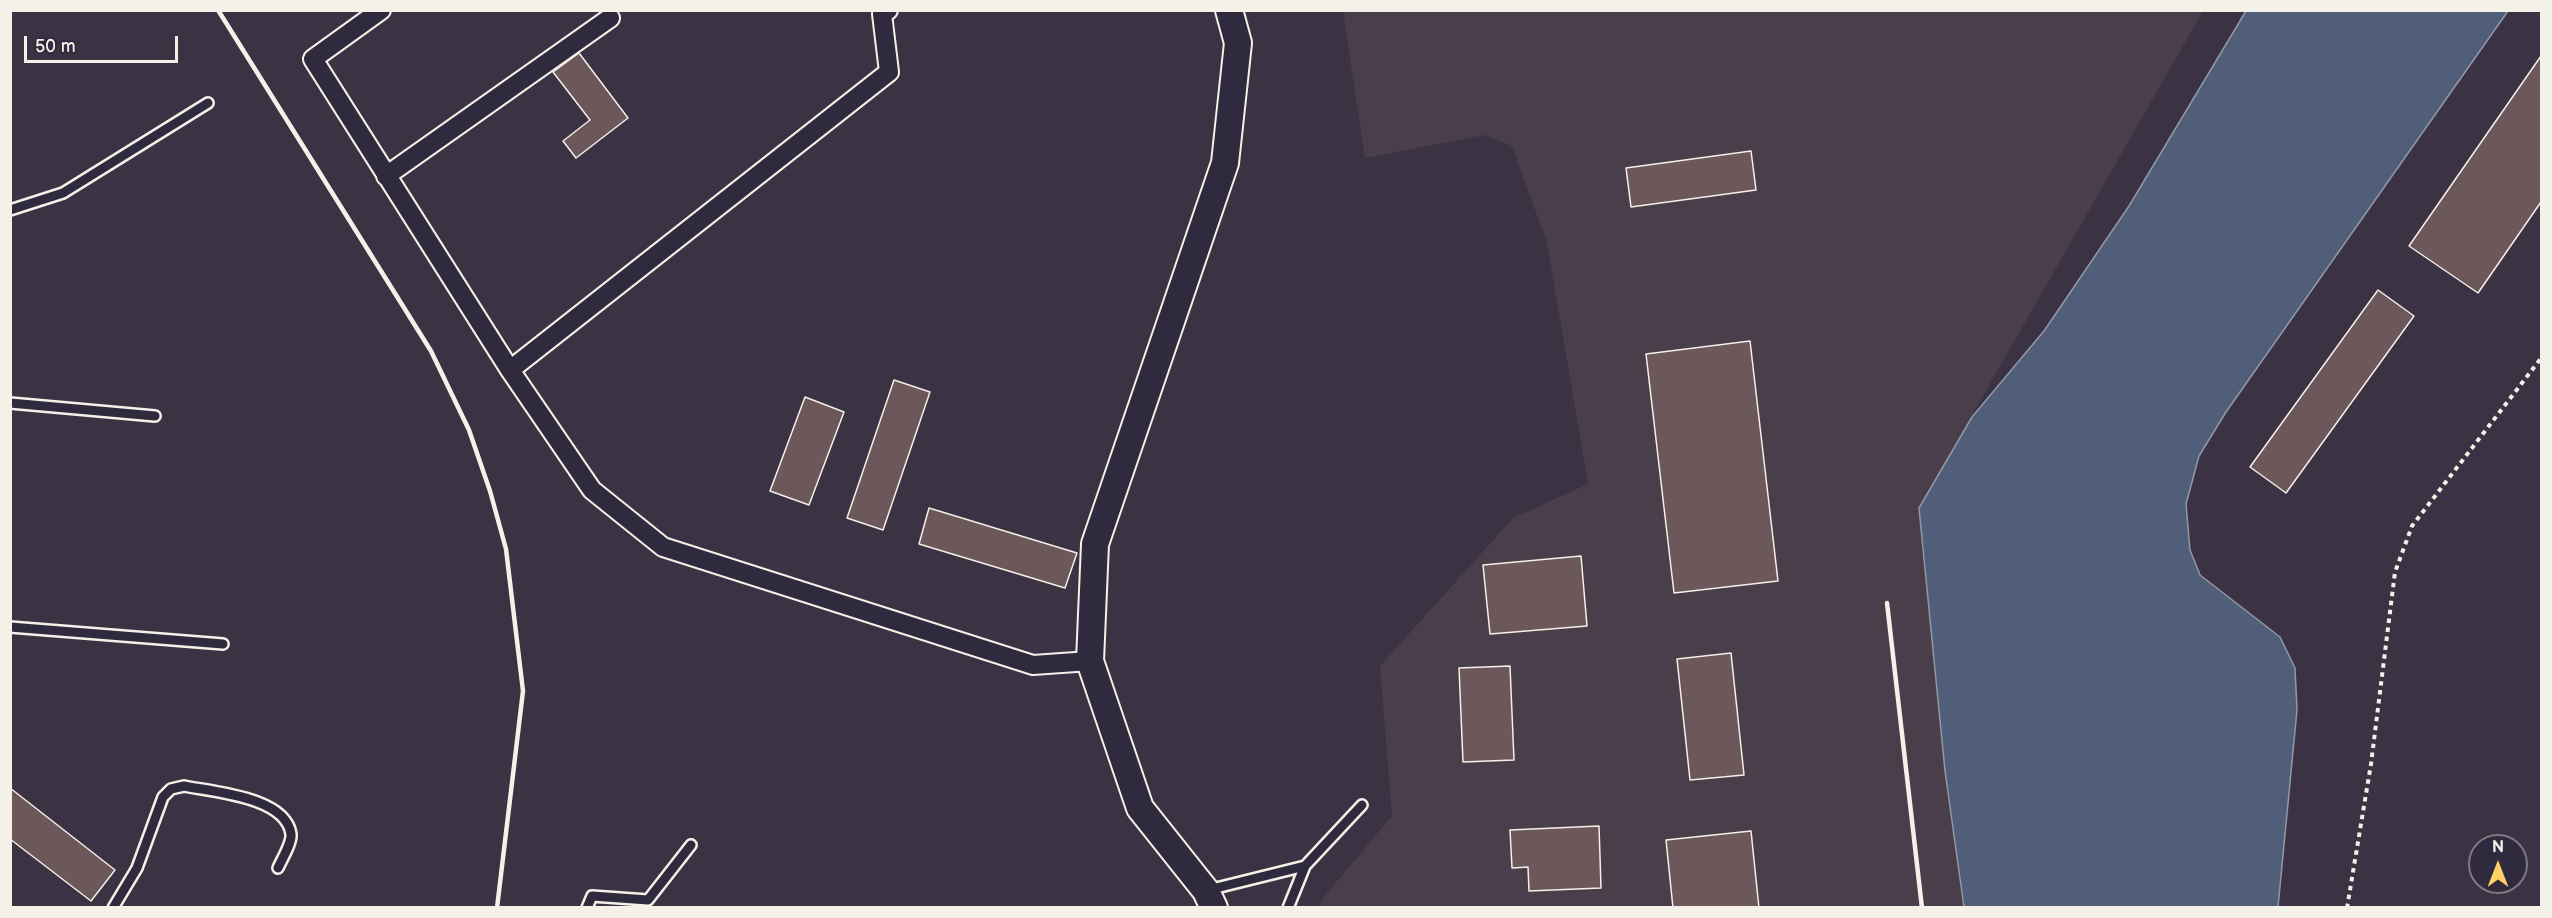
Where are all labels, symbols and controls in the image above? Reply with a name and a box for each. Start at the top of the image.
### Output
scale bar [27,24,182,62]
text: 50 m [35,36,76,57]
north arrow [2468,834,2528,894]
text: N [2492,838,2504,857]

